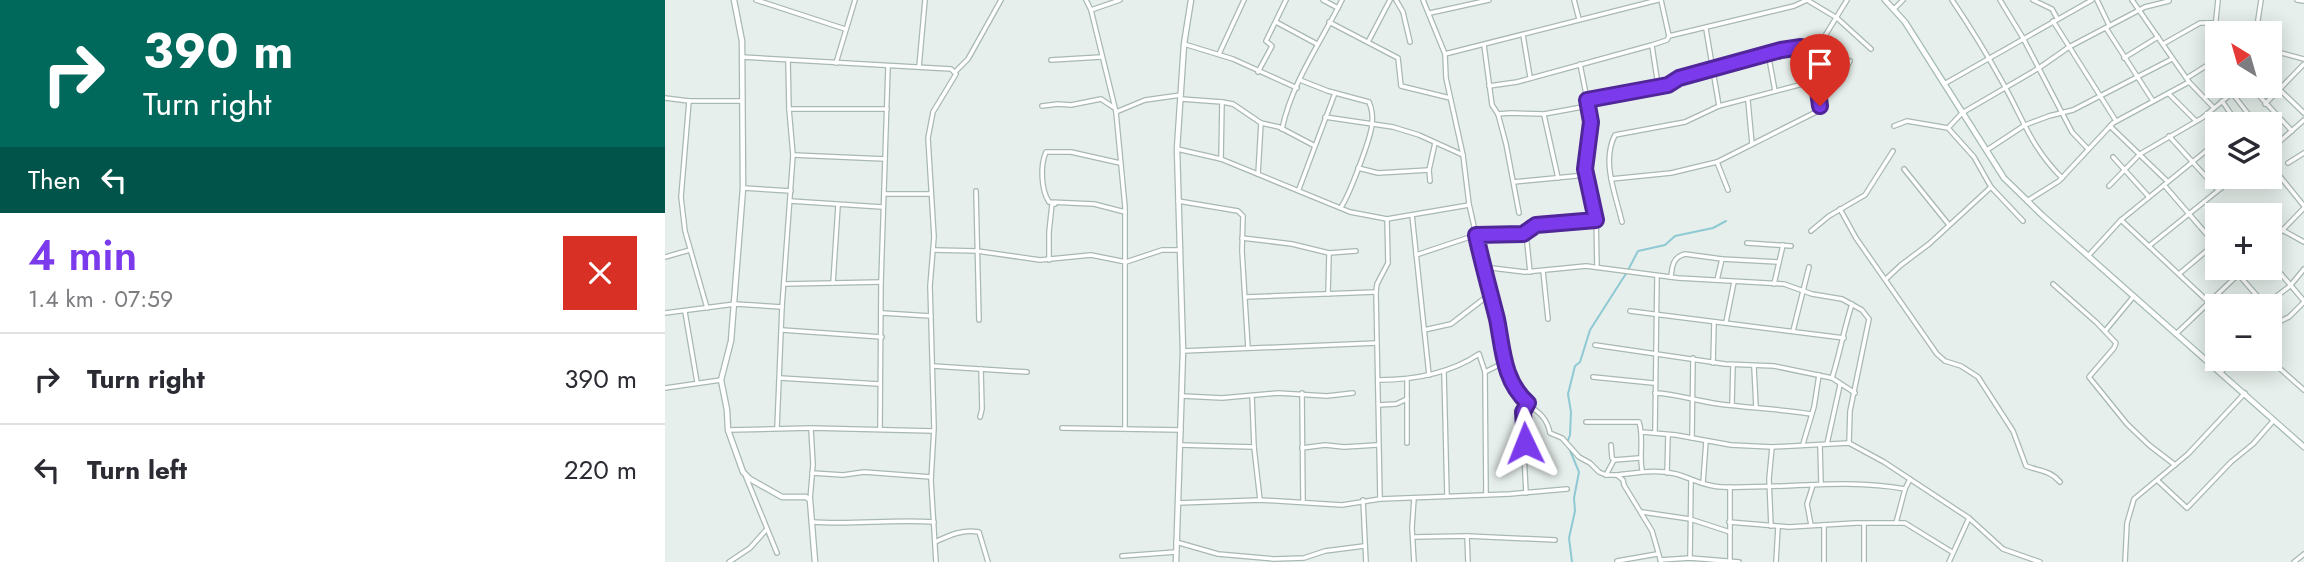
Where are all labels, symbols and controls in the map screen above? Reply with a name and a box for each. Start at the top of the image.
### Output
text: 390 m [143,16,294,86]
north arrow [2205,21,2282,98]
map controls [2205,21,2282,371]
icon: right [28,28,119,119]
pin [1790,34,1850,106]
icon: arrive [1801,45,1839,83]
text: Turn right [143,81,272,127]
button: layers [2205,112,2282,189]
text: Then [28,161,81,199]
icon: left [95,161,133,199]
button: + [2205,203,2282,280]
text: 4 min [28,225,137,286]
button: close [563,236,637,310]
text: 1.4 km · 07:59 [28,282,173,316]
button: − [2205,294,2282,371]
icon: right [28,360,66,398]
text: Turn right [87,360,205,398]
text: 390 m [564,360,637,398]
position arrow [1488,406,1562,480]
icon: left [28,451,66,489]
text: Turn left [87,451,187,489]
text: 220 m [564,451,637,489]

